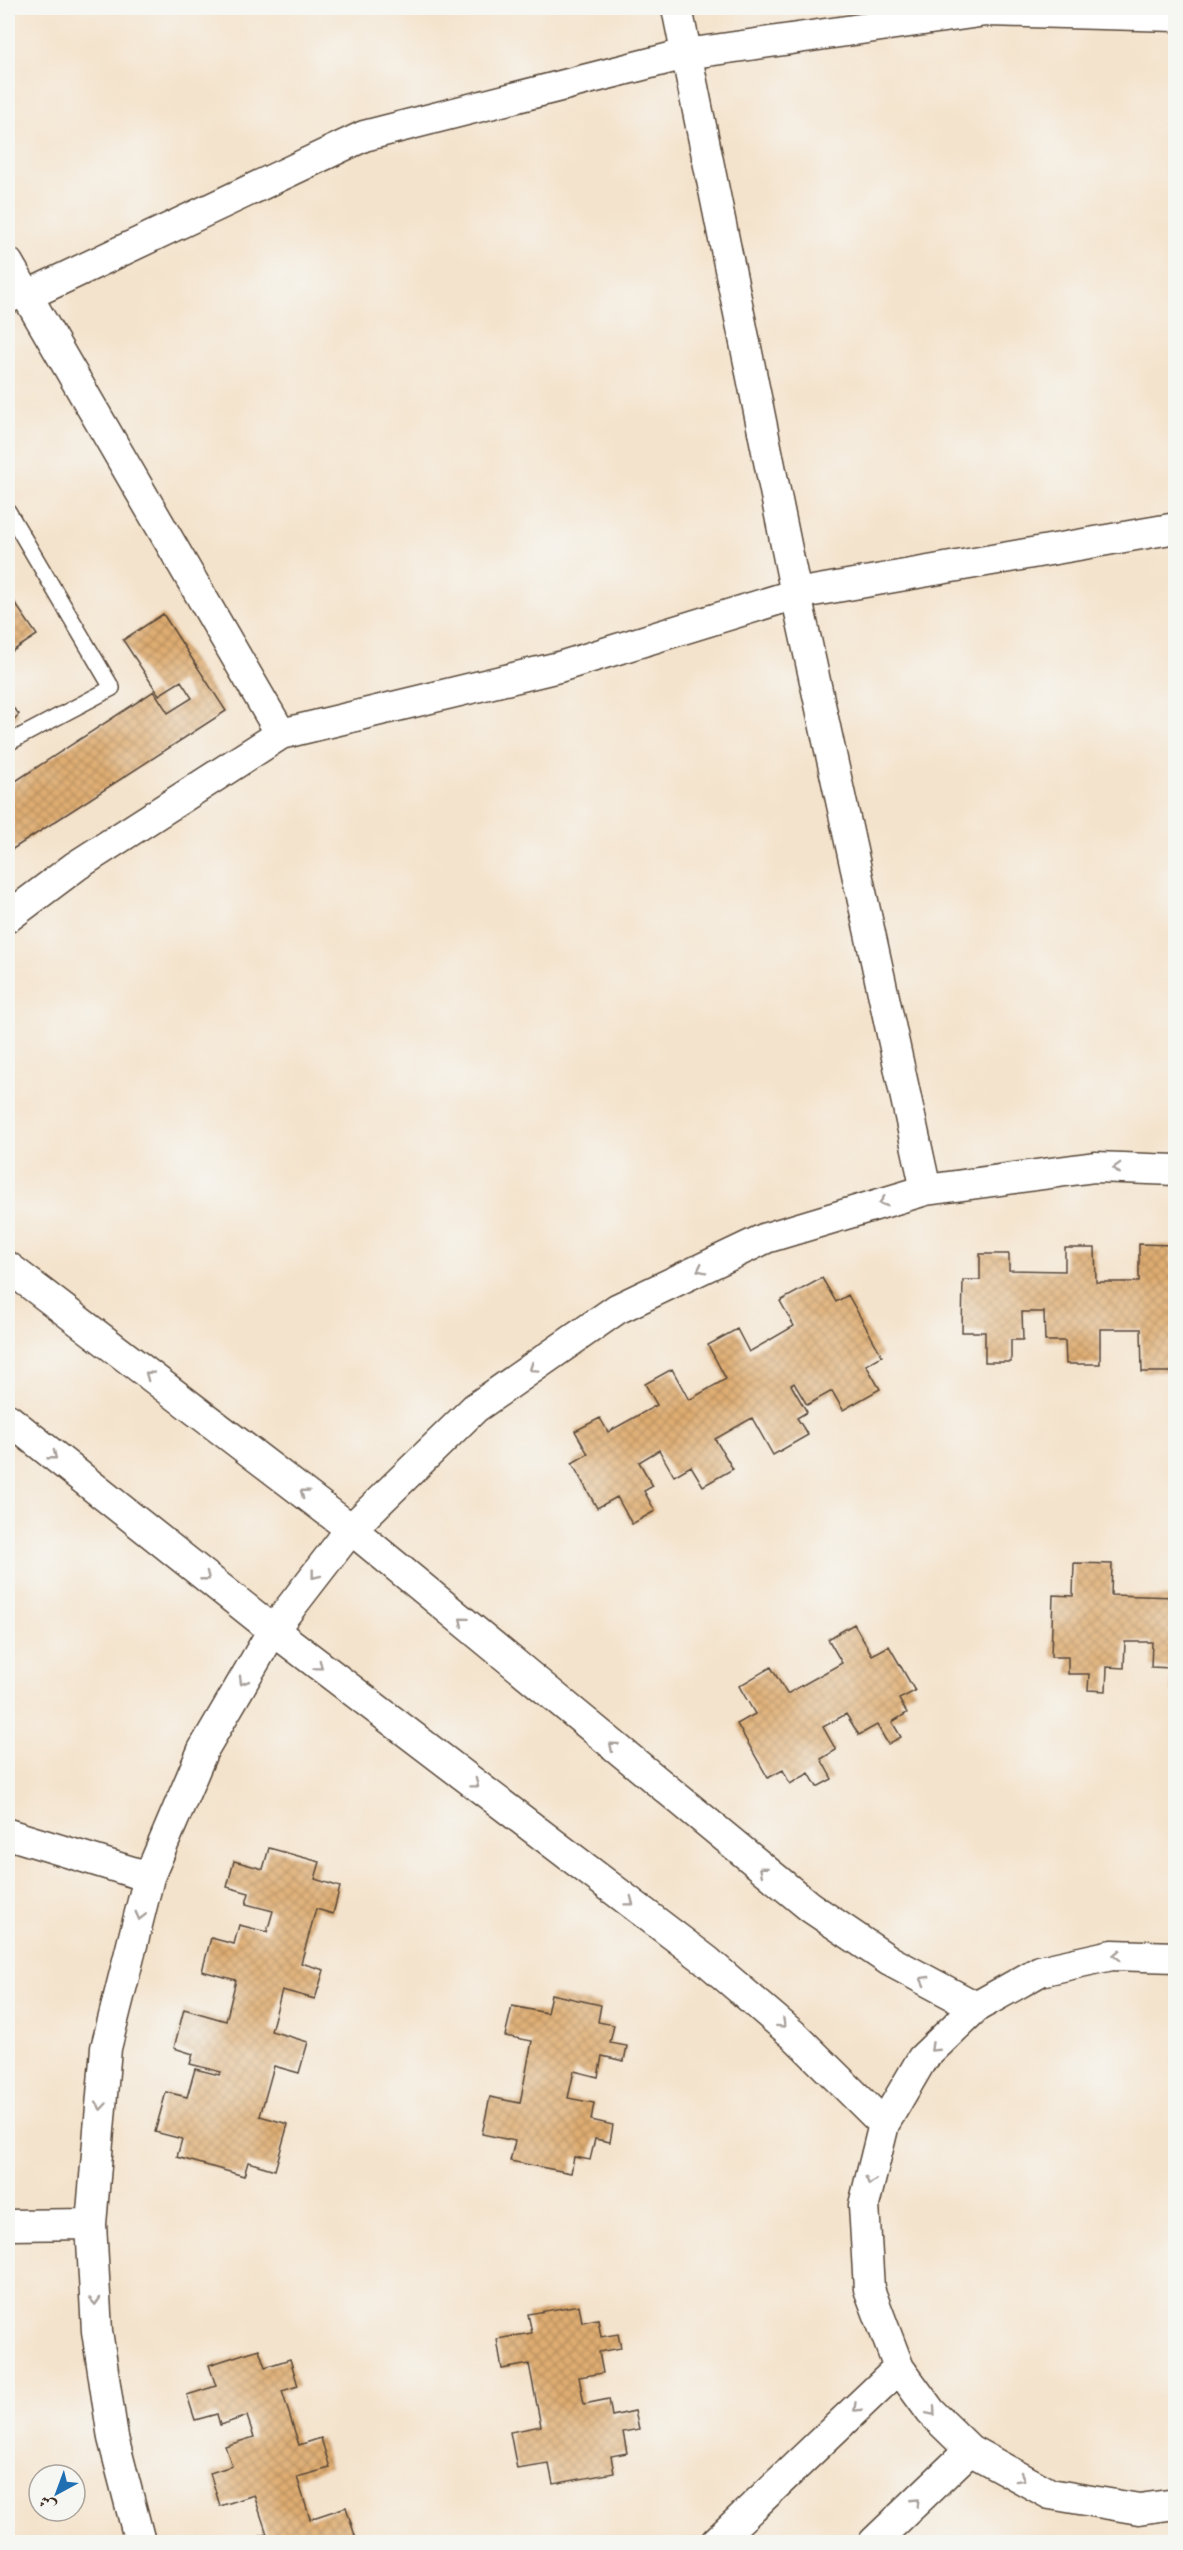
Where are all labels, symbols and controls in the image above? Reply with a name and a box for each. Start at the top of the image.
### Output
one-way arrow [1113,1162,1122,1174]
one-way arrow [878,1195,889,1207]
one-way arrow [696,1262,707,1274]
one-way arrow [529,1361,540,1372]
one-way arrow [145,1372,156,1383]
one-way arrow [47,1448,58,1459]
one-way arrow [300,1490,311,1501]
one-way arrow [312,1569,323,1580]
one-way arrow [199,1570,210,1581]
one-way arrow [459,1618,470,1629]
one-way arrow [313,1658,324,1669]
one-way arrow [239,1675,251,1685]
one-way arrow [609,1742,620,1753]
one-way arrow [468,1777,479,1788]
one-way arrow [759,1866,770,1877]
one-way arrow [623,1895,634,1906]
one-way arrow [134,1911,147,1921]
one-way arrow [1113,1949,1122,1962]
one-way arrow [920,1976,930,1987]
one-way arrow [775,2017,785,2028]
one-way arrow [930,2041,940,2052]
one-way arrow [95,2102,108,2111]
one-way arrow [865,2176,878,2186]
one-way arrow [89,2296,102,2305]
one-way arrow [854,2401,865,2412]
one-way arrow [924,2405,935,2416]
north arrow [27,2463,87,2523]
one-way arrow [1015,2471,1026,2482]
text: ش [35,2489,62,2516]
one-way arrow [909,2498,919,2509]

